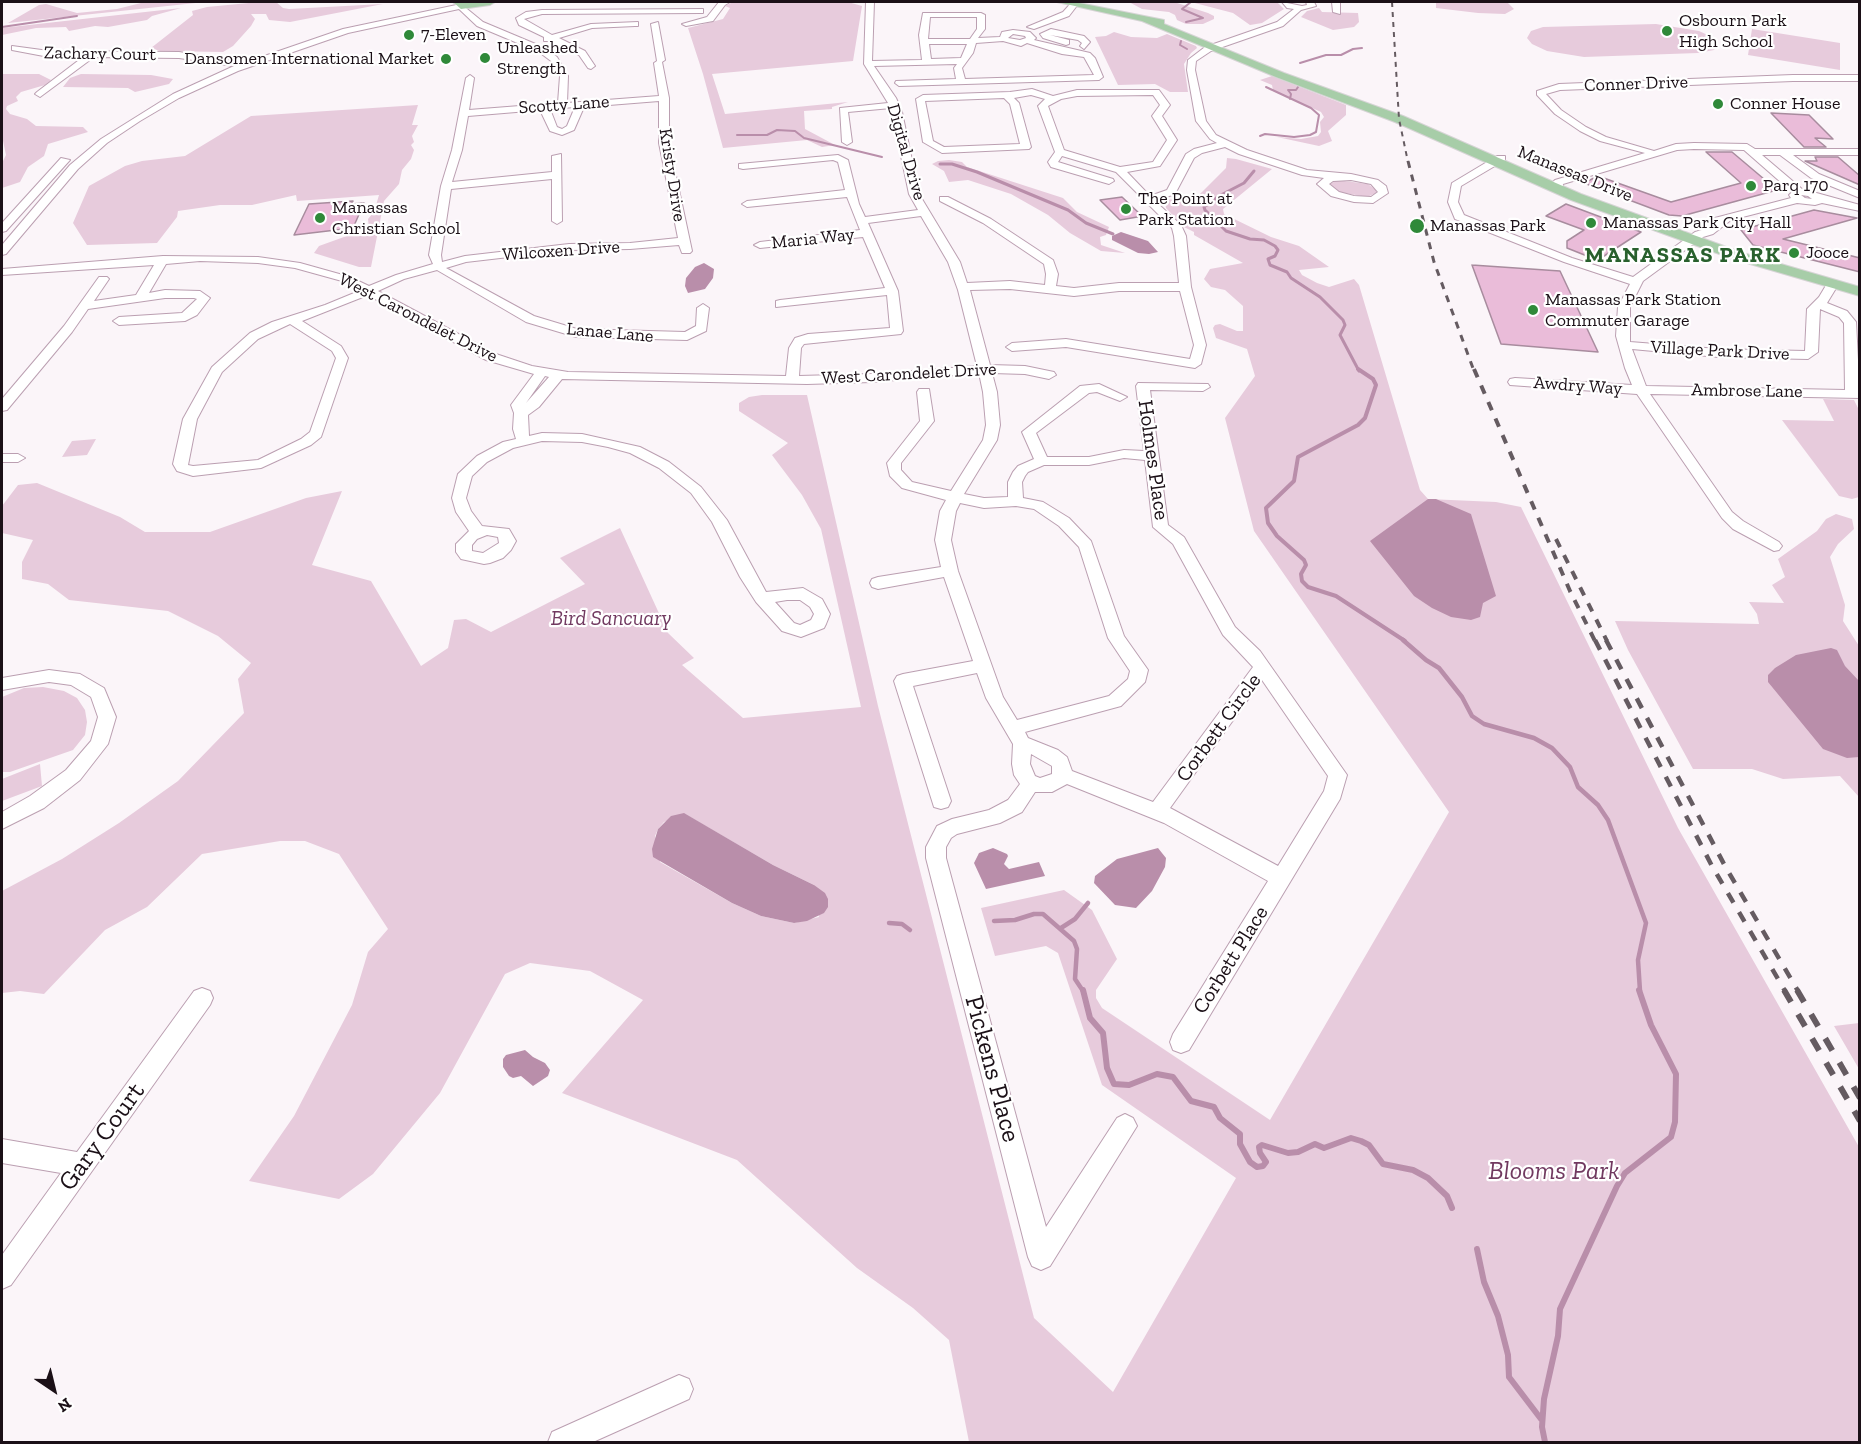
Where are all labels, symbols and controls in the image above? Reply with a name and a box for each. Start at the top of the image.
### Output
place label: Osbourn Park High School [1679,10,1787,52]
place label: 7-Eleven [421,24,486,46]
marker: Osbourn Park High School [1660,24,1674,38]
marker: 7-Eleven [402,28,416,42]
place label: Unleashed Strength [497,37,578,80]
street label: Zachary Court [44,42,156,66]
place label: Dansomen International Market [184,48,434,70]
marker: Unleashed Strength [478,51,492,65]
marker: Dansomen International Market [439,52,453,66]
street label: Conner Drive [1584,71,1688,97]
street label: Scotty Lane [518,91,610,119]
place label: Conner House [1730,93,1840,115]
marker: Conner House [1711,97,1725,111]
street label: Digital Drive [882,101,930,203]
street label: Kristy Drive [654,127,690,223]
street label: Manassas Drive [1514,141,1636,207]
place label: Parq 170 [1763,175,1829,197]
marker: Parq 170 [1744,179,1758,193]
place label: The Point at Park Station [1138,188,1234,230]
place label: Manassas Christian School [332,197,460,240]
marker: The Point at Park Station [1119,202,1133,216]
marker: Manassas Christian School [313,211,327,225]
place label: Manassas Park City Hall [1603,212,1791,234]
place label: Manassas Park [1430,215,1546,237]
marker: Manassas Park City Hall [1584,216,1598,230]
marker: Manassas Park [1408,217,1426,235]
street label: Maria Way [770,224,856,254]
street label: Wilcoxen Drive [502,236,620,266]
place label: Jooce [1806,242,1849,264]
district label: MANASSAS PARK [1585,243,1781,269]
marker: Jooce [1787,246,1801,260]
street label: West Carondelet Drive [335,269,501,367]
place label: Manassas Park Station Commuter Garage [1545,289,1721,332]
marker: Manassas Park Station Commuter Garage [1526,303,1540,317]
street label: Lanae Lane [566,318,654,348]
street label: Village Park Drive [1650,337,1790,365]
street label: West Carondelet Drive [821,359,997,389]
street label: Awdry Way [1533,372,1623,400]
street label: Ambrose Lane [1691,379,1803,403]
street label: Holmes Place [1132,398,1174,522]
park label: Bird Sancuary [551,606,671,632]
street label: Corbett Circle [1171,669,1267,787]
street label: Corbett Place [1188,902,1274,1018]
street label: Pickens Place [957,992,1027,1146]
street label: Gary Court [52,1077,152,1197]
park label: Blooms Park [1488,1156,1620,1188]
north arrow [24,1360,84,1420]
text: N [54,1394,75,1416]

